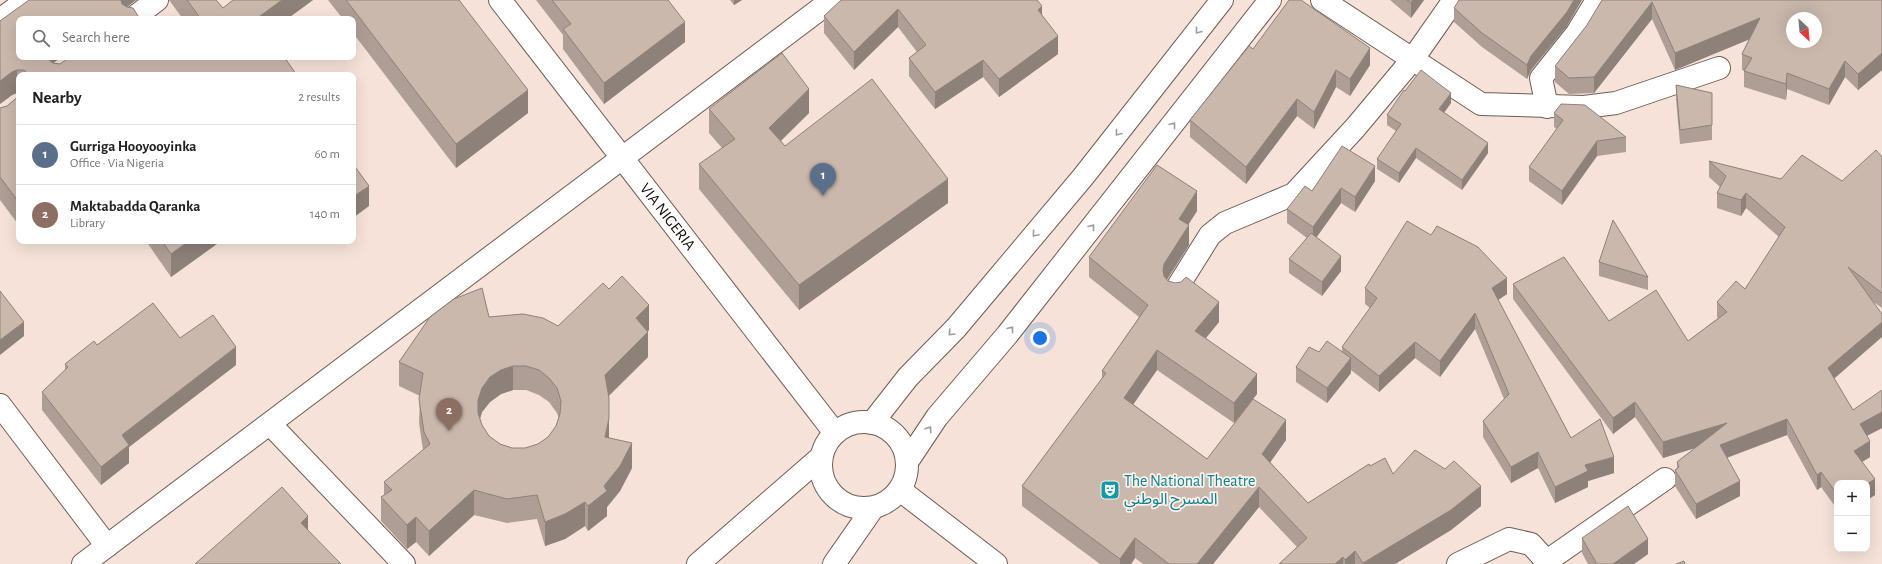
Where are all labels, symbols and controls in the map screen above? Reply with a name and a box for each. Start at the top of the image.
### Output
north arrow [1786,12,1822,48]
search box [16,16,356,60]
icon: search [30,27,52,49]
one-way arrow [1196,27,1203,34]
text: Search here [62,30,130,45]
text: Nearby [32,89,82,106]
text: 2 results [298,91,340,104]
one-way arrow [1168,122,1175,129]
one-way arrow [1115,129,1122,136]
text: Gurriga Hooyooyinka [70,139,197,154]
text: 1 [43,148,47,161]
text: 60 m [314,148,340,161]
text: Office · Via Nigeria [70,157,164,170]
pin: 1 [810,163,836,196]
street label: VIA NIGERIA [637,180,698,253]
text: Maktabadda Qaranka [70,199,200,214]
text: 2 [42,208,48,221]
text: 140 m [310,208,340,221]
text: Library [70,217,105,230]
one-way arrow [1087,224,1094,231]
one-way arrow [1033,229,1040,236]
one-way arrow [1007,326,1014,333]
one-way arrow [948,328,956,336]
your location [1030,328,1050,348]
pin: 2 [436,398,462,431]
one-way arrow [924,426,932,433]
place label: The National Theatre المسرح الوطني [1124,473,1255,511]
theatre icon: The National Theatre المسرح الوطني [1099,479,1121,501]
map controls [1834,480,1870,552]
button: + [1834,480,1870,516]
button: − [1834,516,1870,552]

